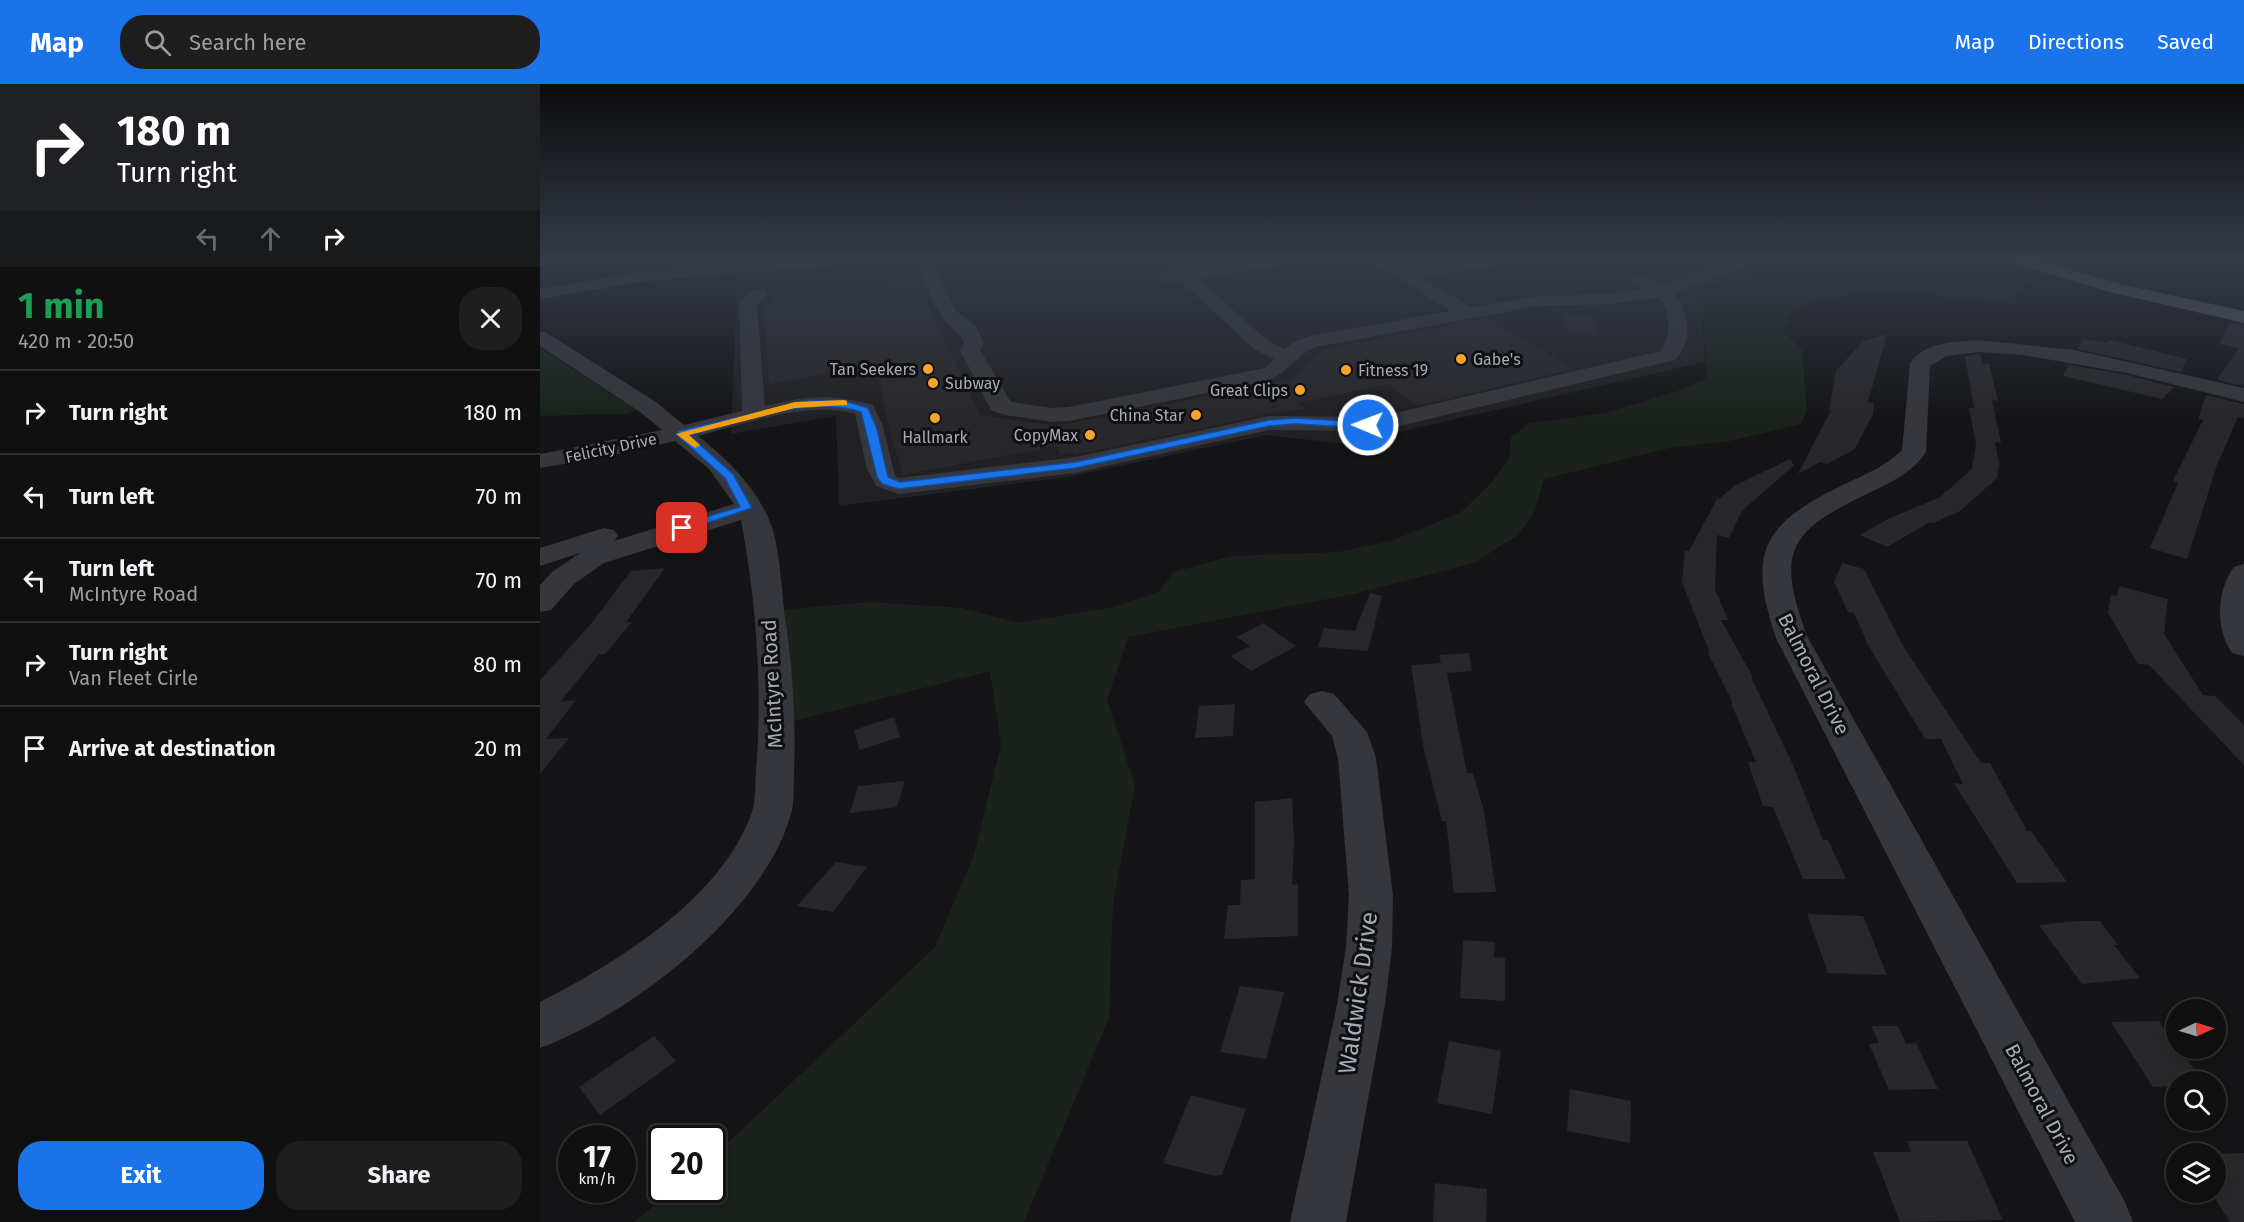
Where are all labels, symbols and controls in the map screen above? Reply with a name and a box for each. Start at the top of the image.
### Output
search box [120,15,540,69]
text: Map [30,26,84,59]
icon: search [141,26,174,59]
text: Search here [189,29,307,56]
text: Map [1955,29,1995,55]
text: Directions [2028,29,2124,55]
text: Saved [2157,29,2214,55]
text: 180 m [117,106,231,156]
icon: right [18,108,96,186]
text: Turn right [117,157,237,189]
icon: left [191,222,224,255]
icon: ahead [254,222,287,255]
icon: right [317,222,350,255]
text: 1 min [18,284,105,328]
button: close [459,287,522,350]
text: 420 m · 20:50 [18,329,134,353]
place label: Gabe's [1473,350,1521,369]
marker: Gabe's [1454,352,1468,366]
place label: Tan Seekers [830,360,916,379]
place label: Fitness 19 [1358,361,1428,380]
marker: Tan Seekers [921,362,935,376]
marker: Fitness 19 [1339,363,1353,377]
place label: Subway [945,374,1000,393]
marker: Subway [926,376,940,390]
place label: Great Clips [1210,381,1288,400]
marker: Great Clips [1293,383,1307,397]
position arrow [1336,393,1400,457]
icon: right [18,396,51,429]
text: Turn right [69,399,168,426]
text: 180 m [463,399,522,426]
place label: China Star [1110,406,1185,425]
marker: China Star [1189,408,1203,422]
marker: Hallmark [928,411,942,425]
place label: CopyMax [1014,426,1078,445]
place label: Hallmark [902,428,969,447]
marker: CopyMax [1083,428,1097,442]
street label: Felicity Drive [564,429,658,467]
icon: left [18,480,51,513]
text: Turn left [69,483,154,510]
text: 70 m [476,483,522,510]
pin [656,502,707,553]
icon: arrive [665,511,698,544]
text: Turn left [69,555,154,582]
icon: left [18,564,51,597]
text: 70 m [476,567,522,594]
text: McIntyre Road [69,582,198,606]
street label: Balmoral Drive [1773,609,1855,739]
street label: McIntyre Road [757,619,787,749]
text: Turn right [69,639,168,666]
icon: right [18,648,51,681]
text: 80 m [473,651,522,678]
text: Van Fleet Cirle [69,666,198,690]
icon: arrive [18,732,51,765]
text: Arrive at destination [69,735,276,762]
text: 20 m [474,735,522,762]
street label: Waldwick Drive [1333,910,1383,1076]
north arrow [2166,999,2226,1059]
map controls [2166,999,2226,1203]
street label: Balmoral Drive [2000,1040,2084,1168]
button: search [2166,1071,2226,1131]
speed limit sign: 20 [648,1125,726,1203]
text: 17 [583,1139,611,1175]
button: Exit [18,1141,264,1210]
button: Share [276,1141,522,1210]
button: layers [2166,1143,2226,1203]
text: km/h [578,1170,616,1188]

